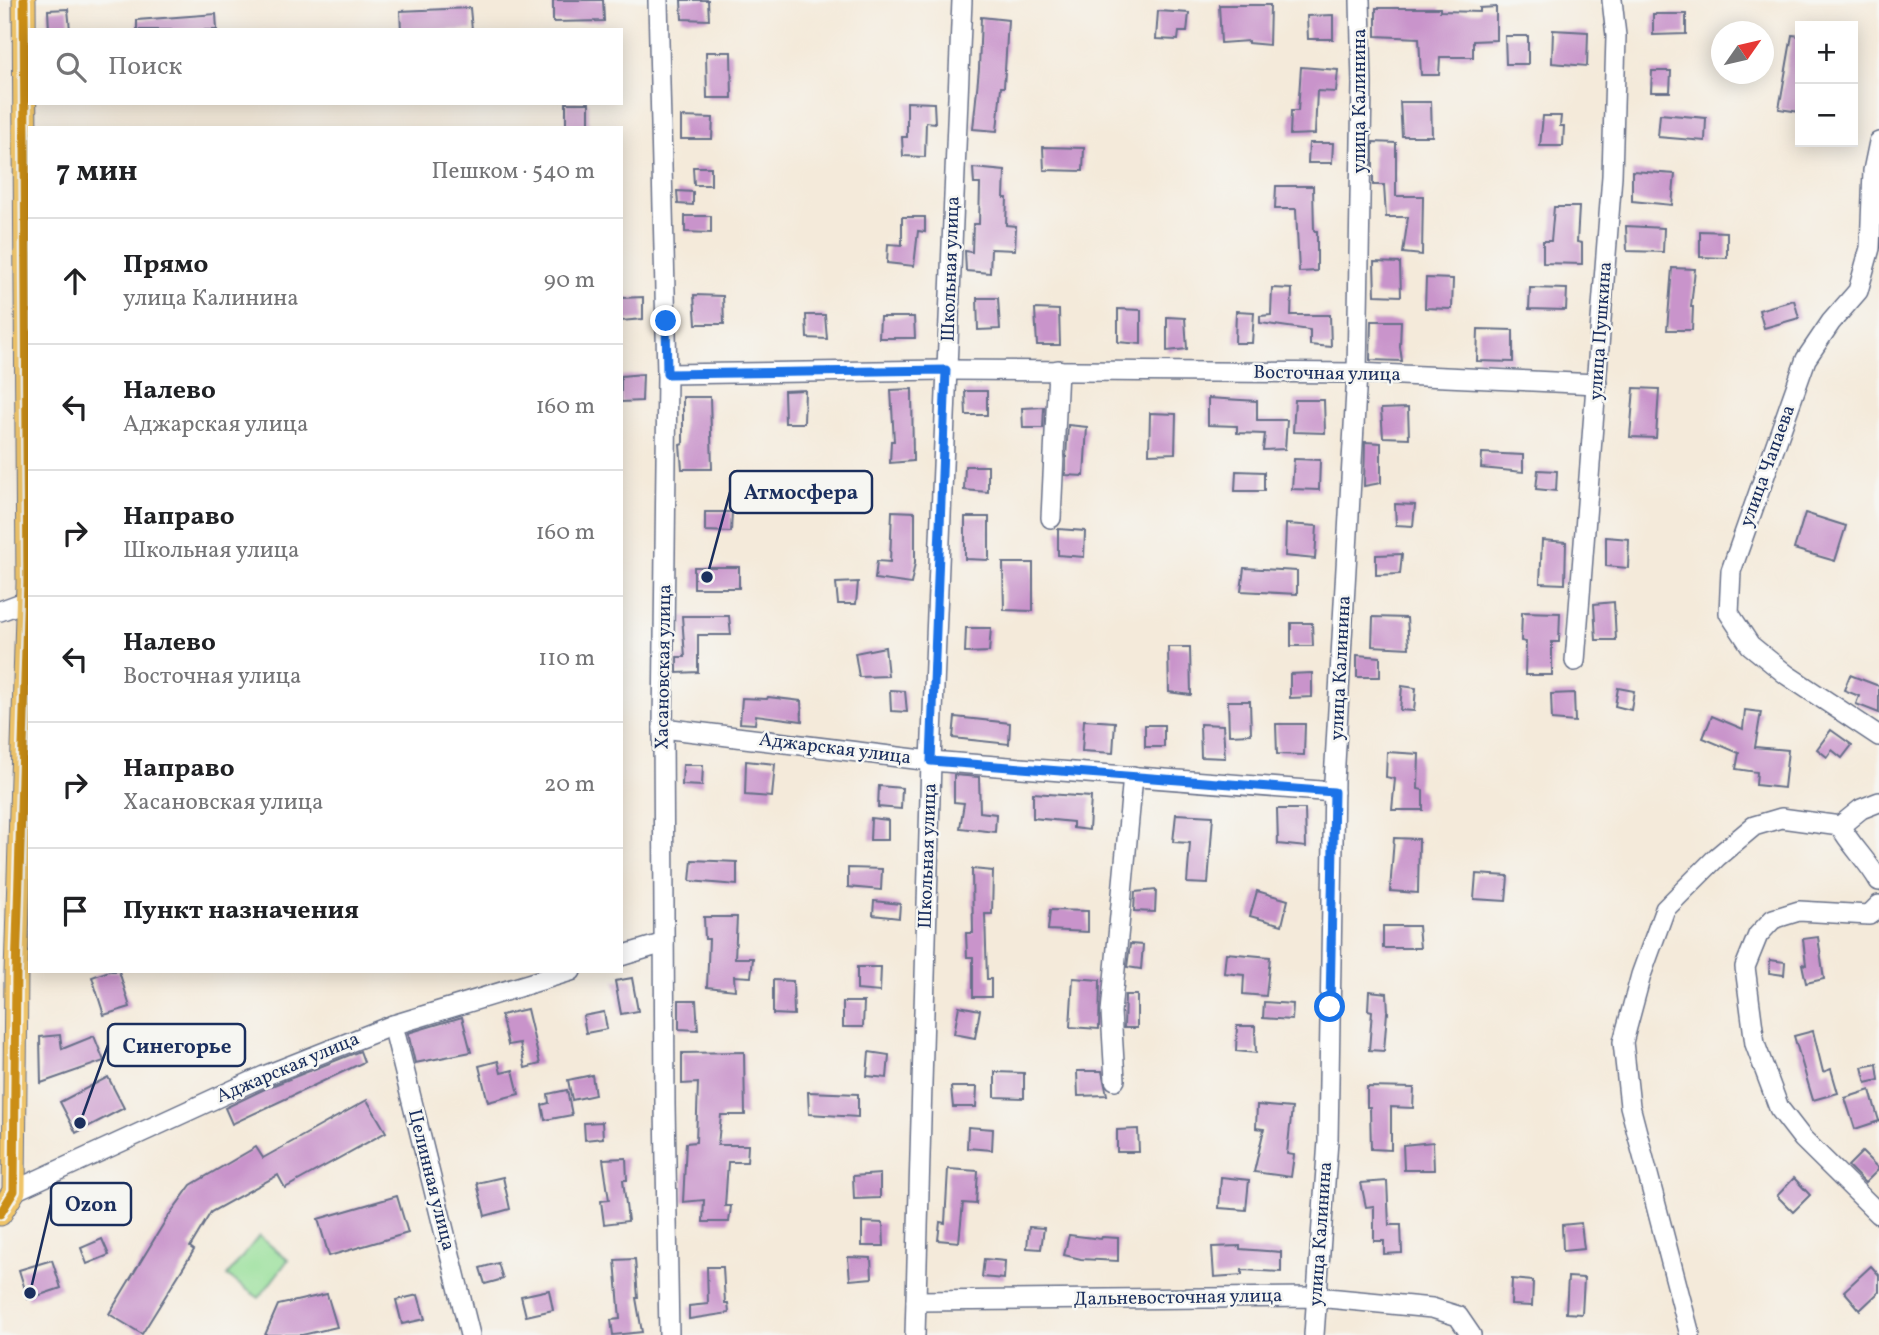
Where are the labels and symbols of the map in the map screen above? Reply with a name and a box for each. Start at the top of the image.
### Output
north arrow [1711,21,1774,84]
street label: улица Калинина [1347,28,1373,174]
street label: Школьная улица [935,196,967,342]
street label: улица Пушкина [1583,261,1619,401]
route end [650,305,681,336]
street label: Восточная улица [1253,360,1401,388]
street label: улица Чапаева [1734,401,1802,531]
callout: Атмосфера [730,471,872,513]
text: Атмосфера [744,479,858,508]
street label: Хасановская улица [650,584,678,750]
street label: улица Калинина [1324,595,1358,741]
street label: Аджарская улица [757,727,913,771]
street label: Школьная улица [912,783,944,929]
route start [1314,991,1345,1022]
callout: Синегорье [108,1024,245,1066]
street label: Аджарская улица [212,1026,364,1110]
text: Синегорье [123,1033,231,1062]
street label: Целинная улица [401,1107,461,1253]
street label: улица Калинина [1303,1161,1339,1307]
callout: Ozon [51,1183,131,1225]
text: Ozon [65,1191,117,1220]
street label: Дальневосточная улица [1073,1283,1283,1313]

